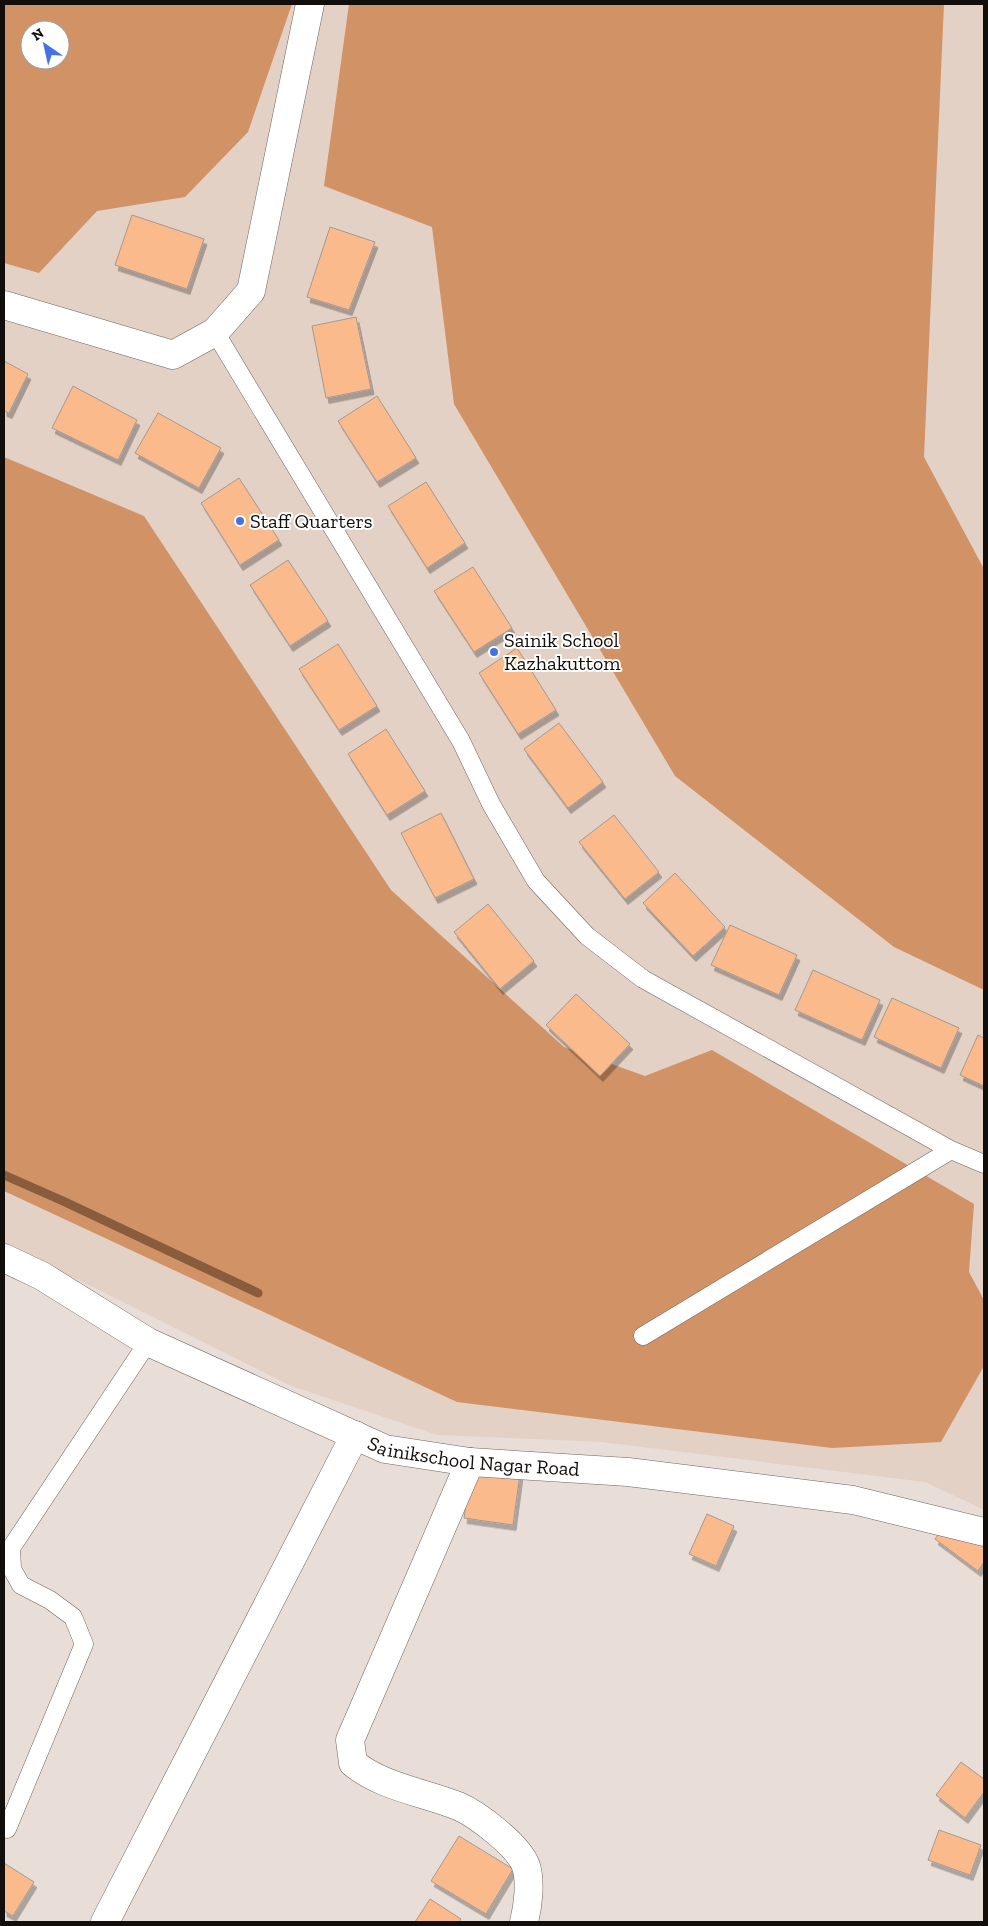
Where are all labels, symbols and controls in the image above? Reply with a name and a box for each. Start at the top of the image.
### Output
north arrow [20,20,70,70]
text: N [29,24,47,45]
place label: Staff Quarters [250,509,373,533]
marker: Staff Quarters [234,515,246,527]
place label: Sainik School Kazhakuttom [504,628,621,675]
marker: Sainik School Kazhakuttom [488,646,500,658]
street label: Sainikschool Nagar Road [364,1431,580,1481]

